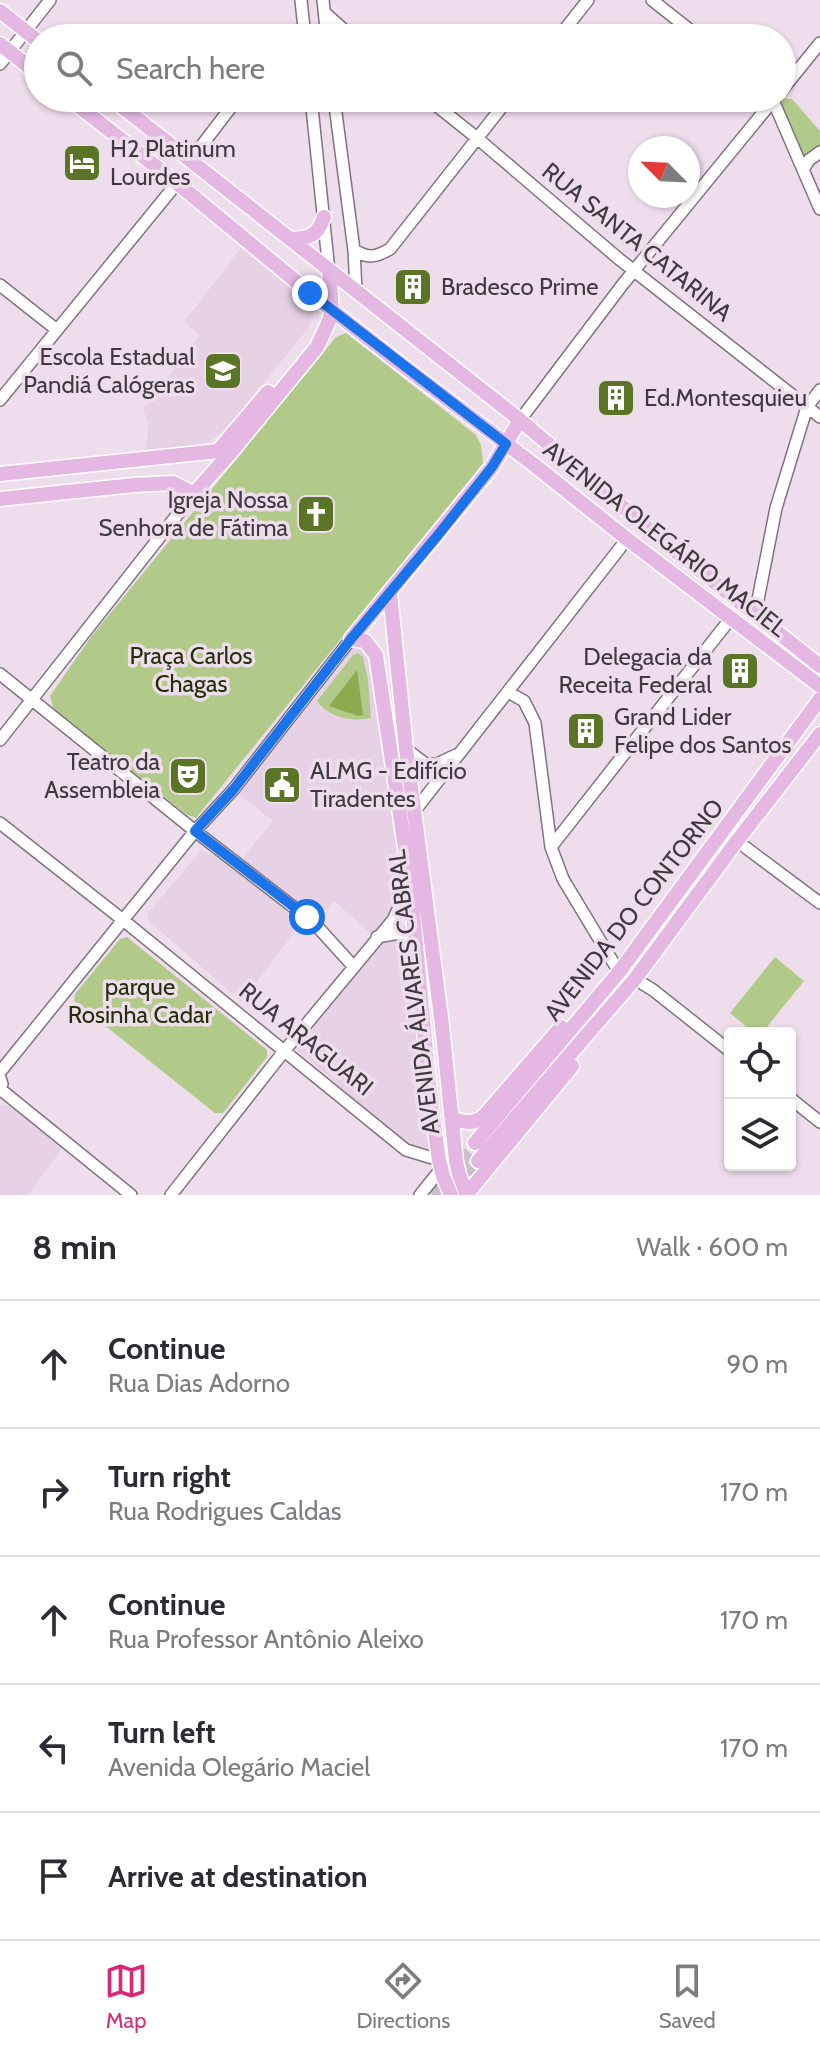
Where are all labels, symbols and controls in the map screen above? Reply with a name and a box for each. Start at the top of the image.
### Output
search box [24,24,796,112]
icon: search [52,46,96,90]
text: Search here [116,50,265,87]
place label: H2 Platinum Lourdes [110,134,236,191]
north arrow [628,136,700,208]
hotel icon: H2 Platinum Lourdes [61,142,103,184]
street label: RUA SANTA CATARINA [537,156,738,327]
building icon: Bradesco Prime [392,266,434,308]
place label: Bradesco Prime [441,272,599,301]
route end [292,275,328,311]
place label: Escola Estadual Pandiá Calógeras [23,342,195,399]
school or university icon: Escola Estadual Pandiá Calógeras [202,350,244,392]
building icon: Ed.Montesquieu [595,377,637,419]
place label: Ed.Montesquieu [644,383,807,412]
street label: AVENIDA OLEGÁRIO MACIEL [538,435,793,643]
place label: Igreja Nossa Senhora de Fátima [99,485,288,542]
church icon: Igreja Nossa Senhora de Fátima [295,493,337,535]
park label: Praça Carlos Chagas [130,641,252,698]
place label: Delegacia da Receita Federal [559,642,712,699]
building icon: Delegacia da Receita Federal [719,650,761,692]
place label: Grand Lider Felipe dos Santos [614,702,791,759]
building icon: Grand Lider Felipe dos Santos [565,710,607,752]
place label: Teatro da Assembleia [44,747,160,804]
theatre icon: Teatro da Assembleia [167,755,209,797]
place label: ALMG - Edifício Tiradentes [310,756,467,813]
public building icon: ALMG - Edifício Tiradentes [261,764,303,806]
street label: AVENIDA DO CONTORNO [538,793,729,1026]
street label: AVENIDA ÁLVARES CABRAL [382,848,445,1136]
route start [289,899,325,935]
park label: parque Rosinha Cadar [68,972,213,1029]
street label: RUA ARAGUARI [233,976,379,1101]
map controls [724,1027,796,1171]
button: locate [724,1027,796,1099]
button: layers [724,1099,796,1171]
text: 8 min [32,1226,117,1268]
text: Walk · 600 m [637,1231,788,1263]
text: Continue [108,1330,225,1367]
icon: ahead [32,1342,76,1386]
text: 90 m [726,1348,788,1380]
text: Rua Dias Adorno [108,1367,290,1399]
text: Turn right [108,1458,231,1495]
icon: right [32,1470,76,1514]
text: 170 m [720,1476,788,1508]
text: Rua Rodrigues Caldas [108,1495,342,1527]
text: Continue [108,1586,225,1623]
icon: ahead [32,1598,76,1642]
text: 170 m [720,1604,788,1636]
text: Rua Professor Antônio Aleixo [108,1623,424,1655]
text: Turn left [108,1714,216,1751]
icon: left [32,1726,76,1770]
text: 170 m [720,1732,788,1764]
text: Avenida Olegário Maciel [108,1751,370,1783]
icon: arrive [32,1854,76,1898]
text: Arrive at destination [108,1858,368,1895]
tab: Map [104,1959,148,2034]
tab: Directions [356,1959,450,2034]
tab: Saved [659,1959,716,2034]

